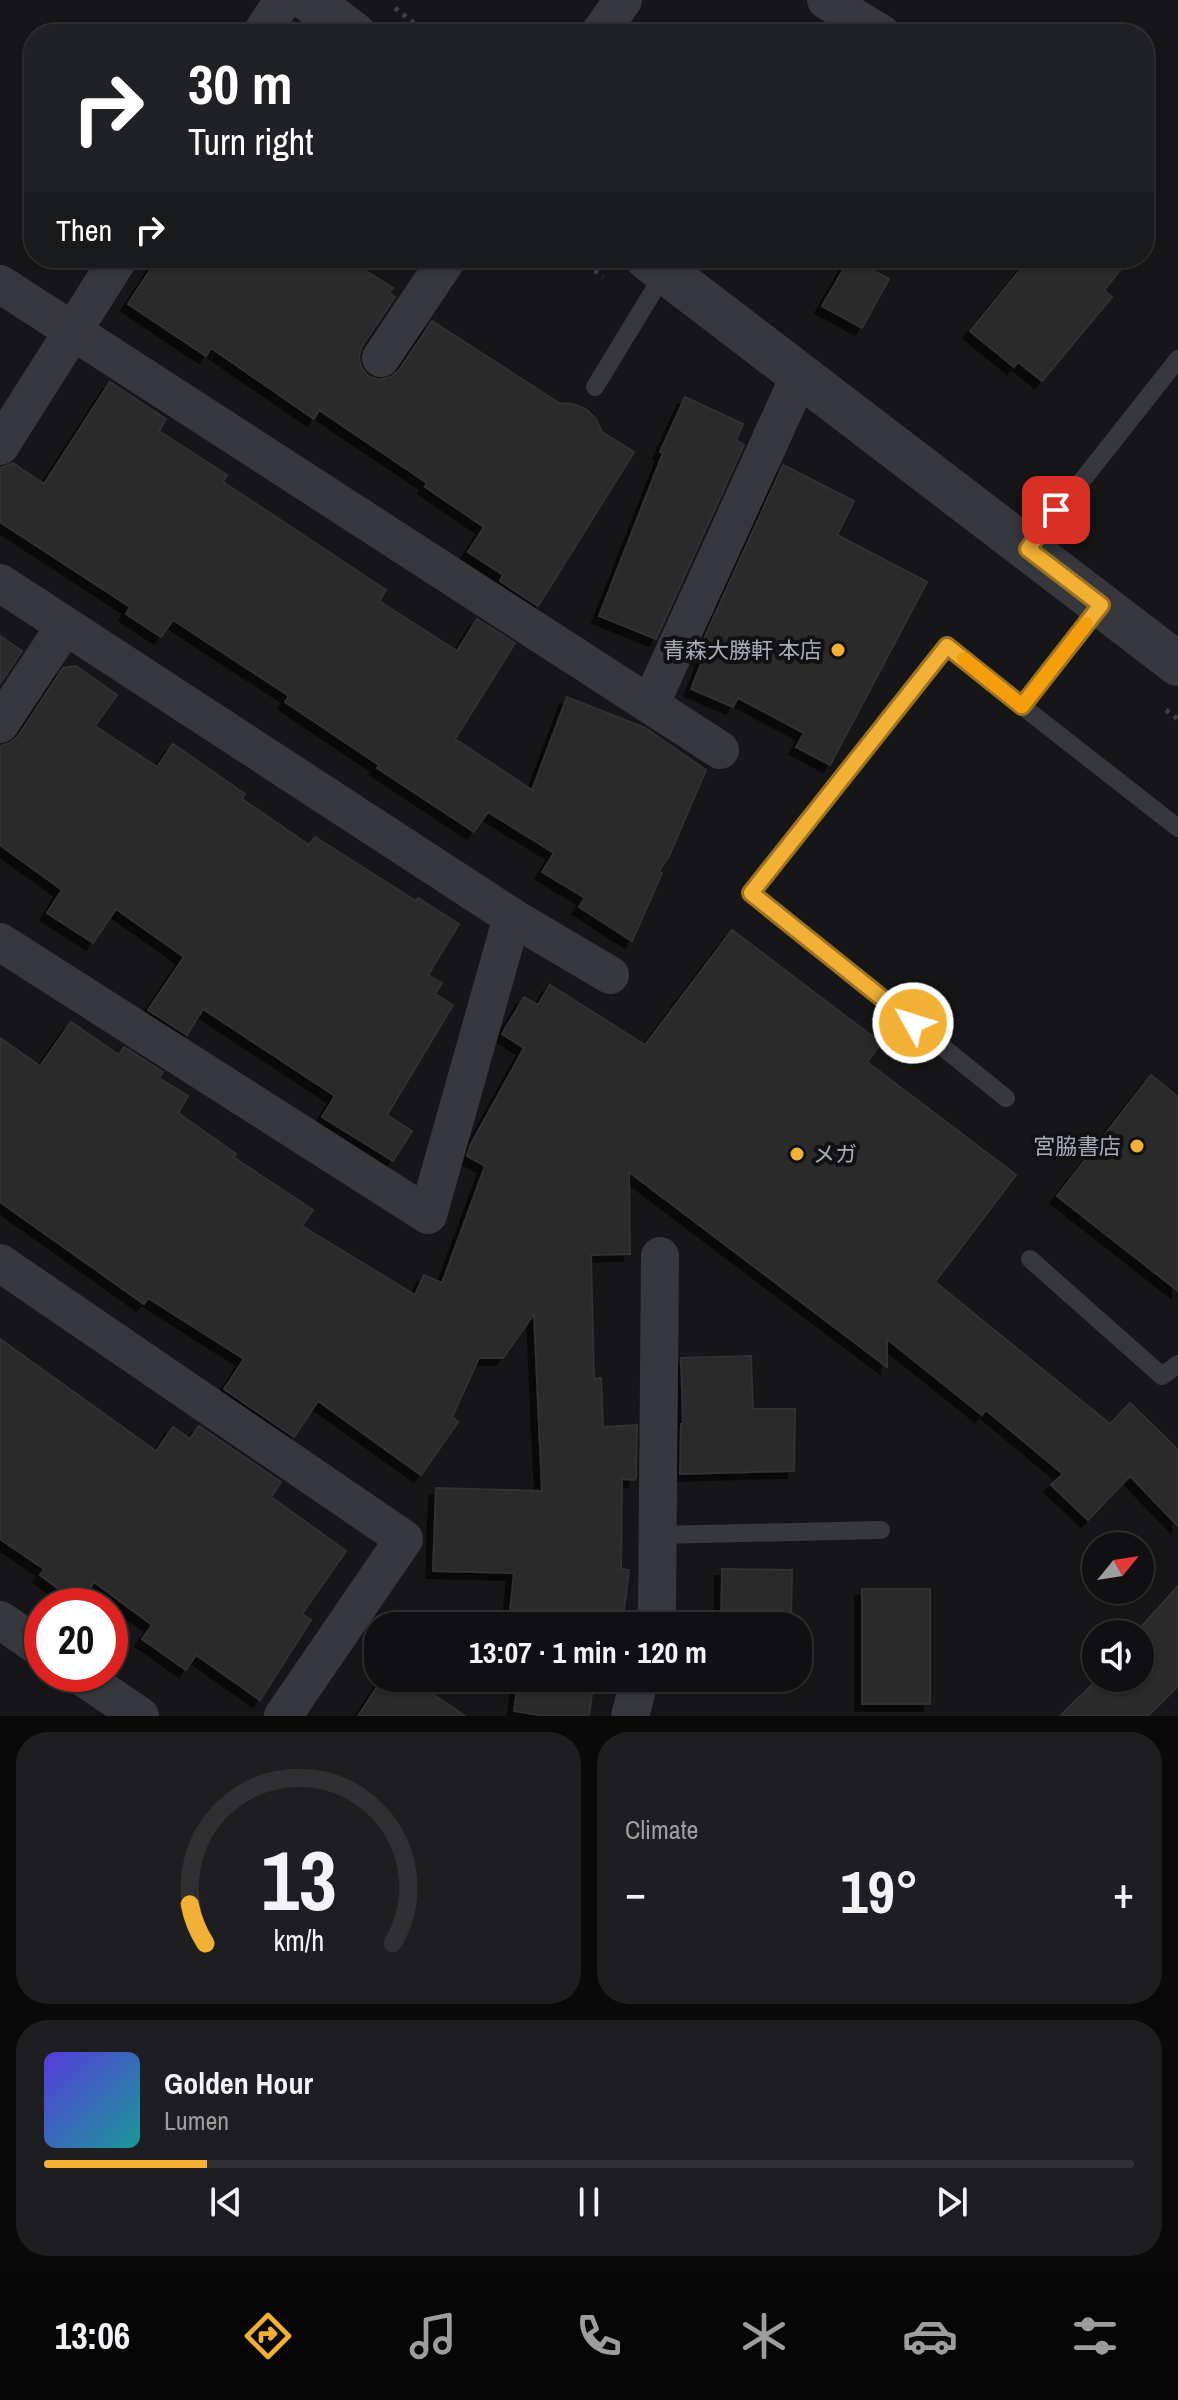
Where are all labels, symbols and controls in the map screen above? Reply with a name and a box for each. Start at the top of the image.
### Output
text: 30 m [188,46,293,121]
icon: right [56,56,160,160]
text: Turn right [188,118,313,166]
icon: right [128,208,172,252]
text: Then [56,210,112,250]
pin [1022,476,1090,544]
icon: arrive [1034,488,1078,532]
place label: 青森大勝軒 本店 [663,635,822,665]
marker: 青森大勝軒 本店 [829,641,847,659]
position arrow [871,981,955,1065]
place label: 宮脇書店 [1033,1131,1121,1161]
marker: 宮脇書店 [1128,1137,1146,1155]
place label: メガ [813,1139,857,1169]
marker: メガ [788,1145,806,1163]
north arrow [1082,1532,1154,1604]
map controls [1082,1532,1154,1692]
speed limit sign: 20 [24,1588,128,1692]
button: sound [1082,1620,1154,1692]
text: 13:07 · 1 min · 120 m [469,1632,707,1672]
text: Climate [625,1812,698,1847]
text: 13 [261,1824,336,1936]
text: 19° [840,1851,919,1932]
text: − [625,1862,646,1922]
text: + [1113,1862,1134,1922]
text: km/h [273,1921,324,1960]
text: Golden Hour [164,2063,313,2103]
text: Lumen [164,2103,229,2138]
icon: previous [204,2180,248,2224]
icon: pause [567,2180,611,2224]
icon: next [930,2180,974,2224]
icon: directions [240,2308,296,2364]
icon: music [405,2308,461,2364]
icon: phone [571,2308,627,2364]
icon: climate [736,2308,792,2364]
icon: car [902,2308,958,2364]
icon: filters [1067,2308,1123,2364]
text: 13:06 [55,2312,130,2360]

